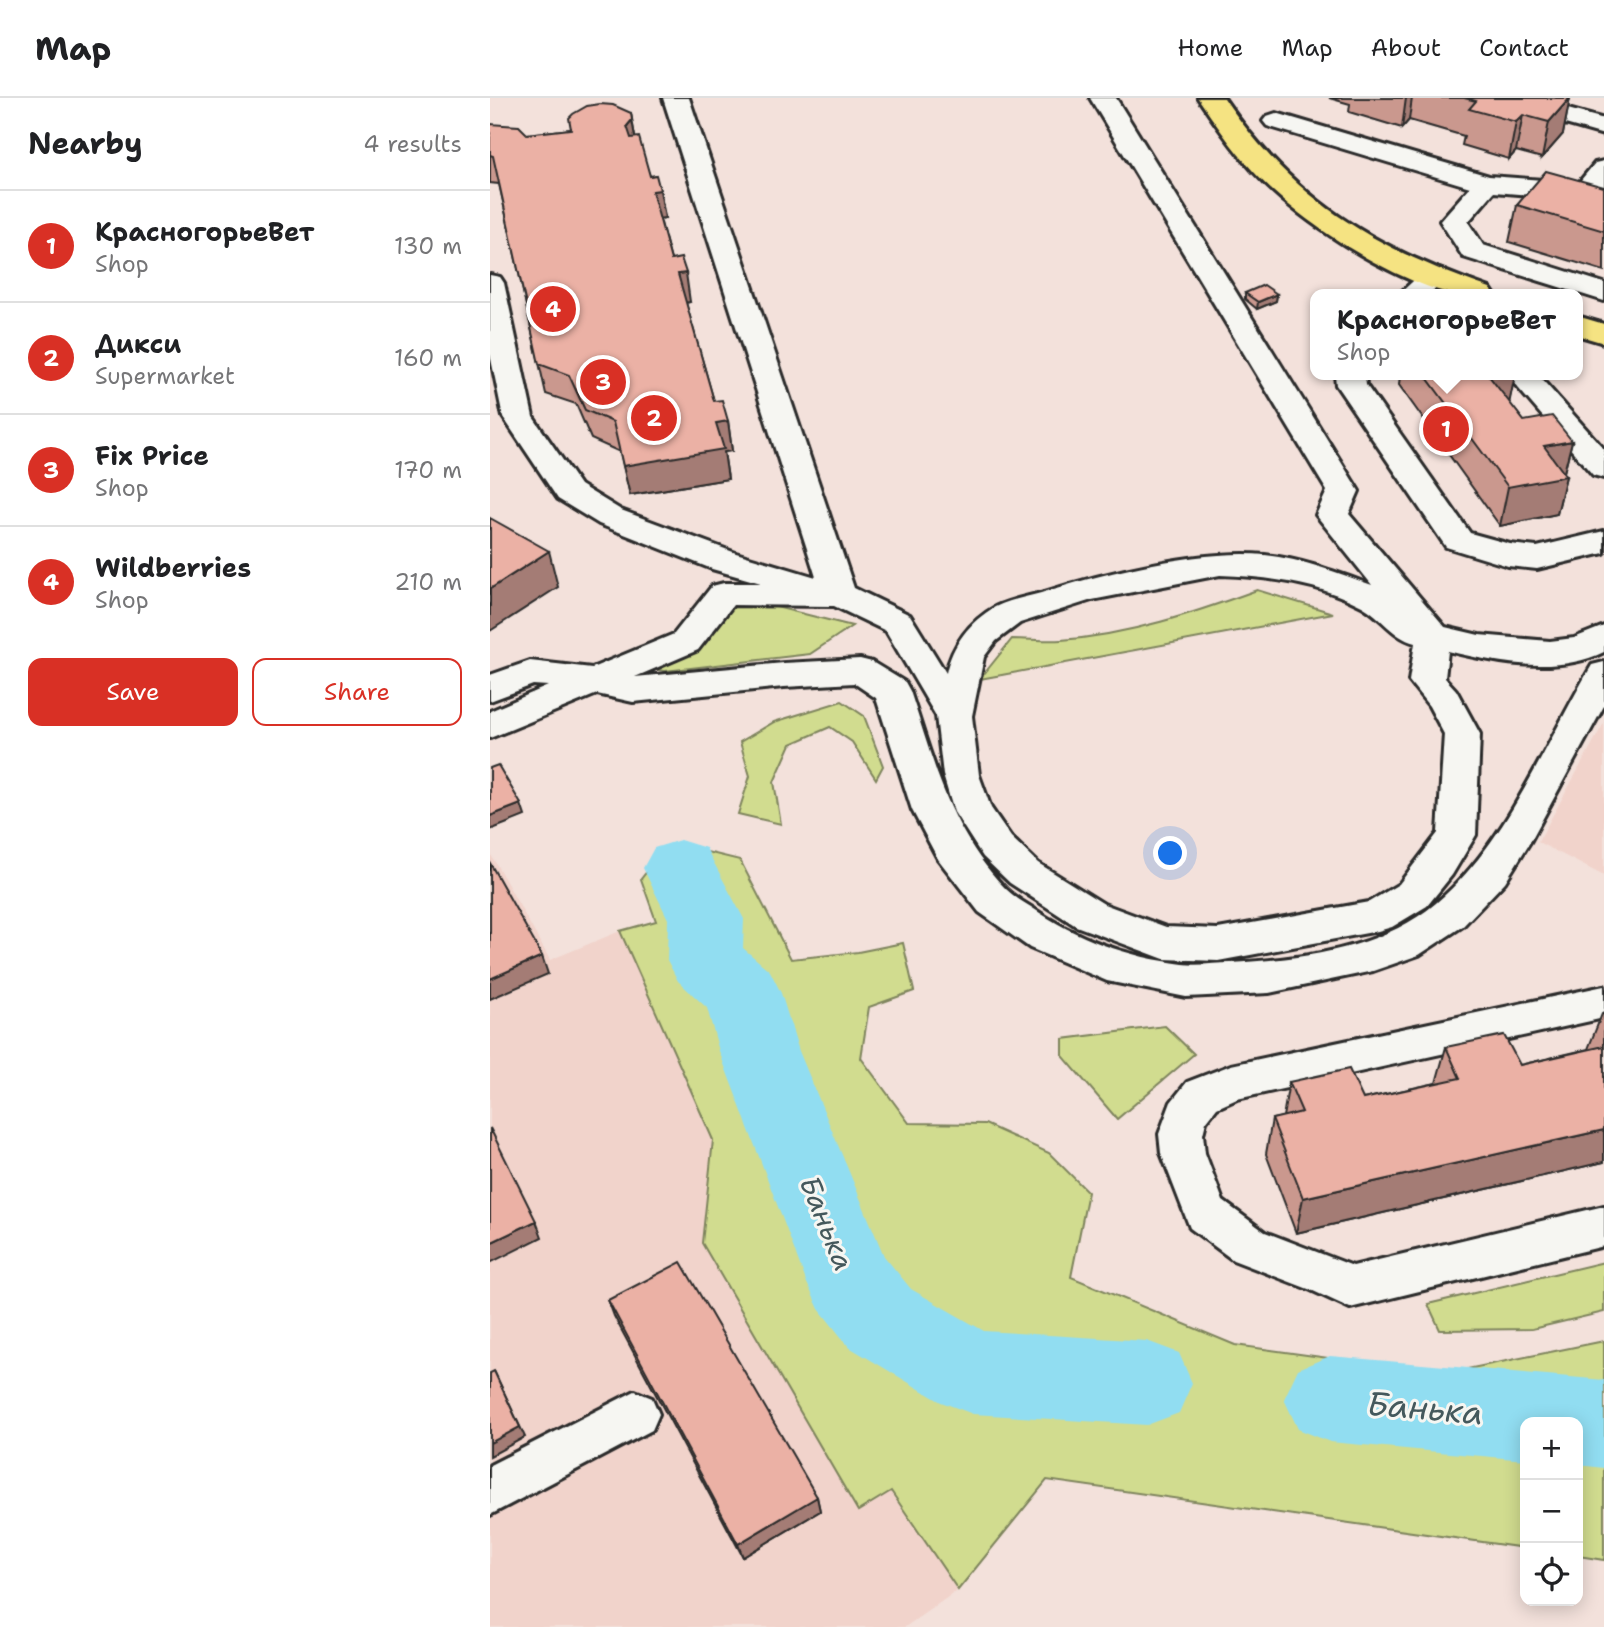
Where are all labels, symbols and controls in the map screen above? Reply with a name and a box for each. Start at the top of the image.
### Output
text: Map [35,26,111,71]
text: Home [1177,32,1243,64]
text: Map [1281,32,1333,64]
text: About [1371,32,1441,64]
text: Contact [1479,32,1569,64]
text: Nearby [28,123,143,164]
text: 4 results [363,129,462,159]
text: КрасногорьеВет [95,214,314,249]
text: 1 [46,231,56,261]
text: 130 m [394,231,462,261]
text: Shop [95,249,149,279]
pin: 4 [530,283,576,335]
popup [1310,289,1583,380]
text: КрасногорьеВет [1337,302,1556,337]
text: Дикси [95,326,181,361]
text: Shop [1337,337,1390,367]
text: 2 [43,343,59,373]
text: 160 m [394,343,462,373]
pin: 3 [580,356,626,408]
text: Supermarket [95,361,235,391]
pin: 2 [631,392,677,444]
pin: 1 [1423,403,1469,455]
text: Fix Price [95,438,209,473]
text: 3 [43,455,59,485]
text: 170 m [394,455,462,485]
text: Shop [95,473,149,503]
text: Wildberries [95,550,251,585]
text: 4 [43,567,59,597]
text: 210 m [394,567,462,597]
text: Shop [95,585,149,615]
button: Save [28,658,238,726]
button: Share [252,658,462,726]
your location [1153,836,1187,870]
water label: Банька [791,1170,863,1276]
water label: Банька [1365,1381,1485,1435]
map controls [1520,1417,1583,1606]
button: + [1520,1417,1583,1480]
button: − [1520,1480,1583,1543]
button: locate [1520,1543,1583,1606]

